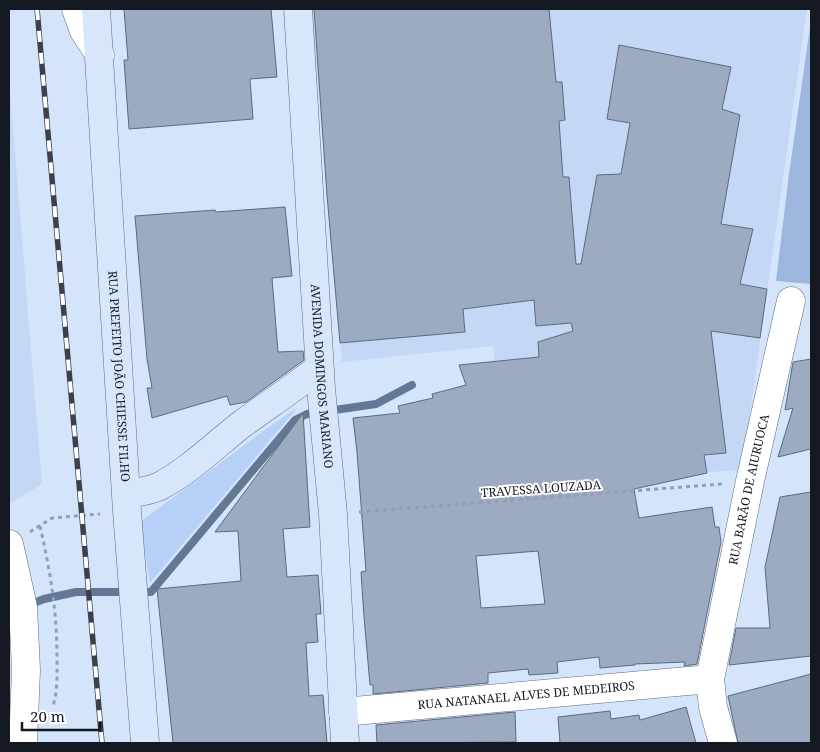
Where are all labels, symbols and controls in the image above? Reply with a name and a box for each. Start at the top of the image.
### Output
street label: RUA PREFEITO JOÃO CHIESSE FILHO [104,270,134,482]
street label: AVENIDA DOMINGOS MARIANO [307,283,338,469]
street label: RUA BARÃO DE AIURUOCA [724,412,773,566]
street label: TRAVESSA LOUZADA [480,476,602,501]
street label: RUA NATANAEL ALVES DE MEDEIROS [417,677,635,713]
scale bar [22,700,100,732]
text: 20 m [30,706,65,726]

